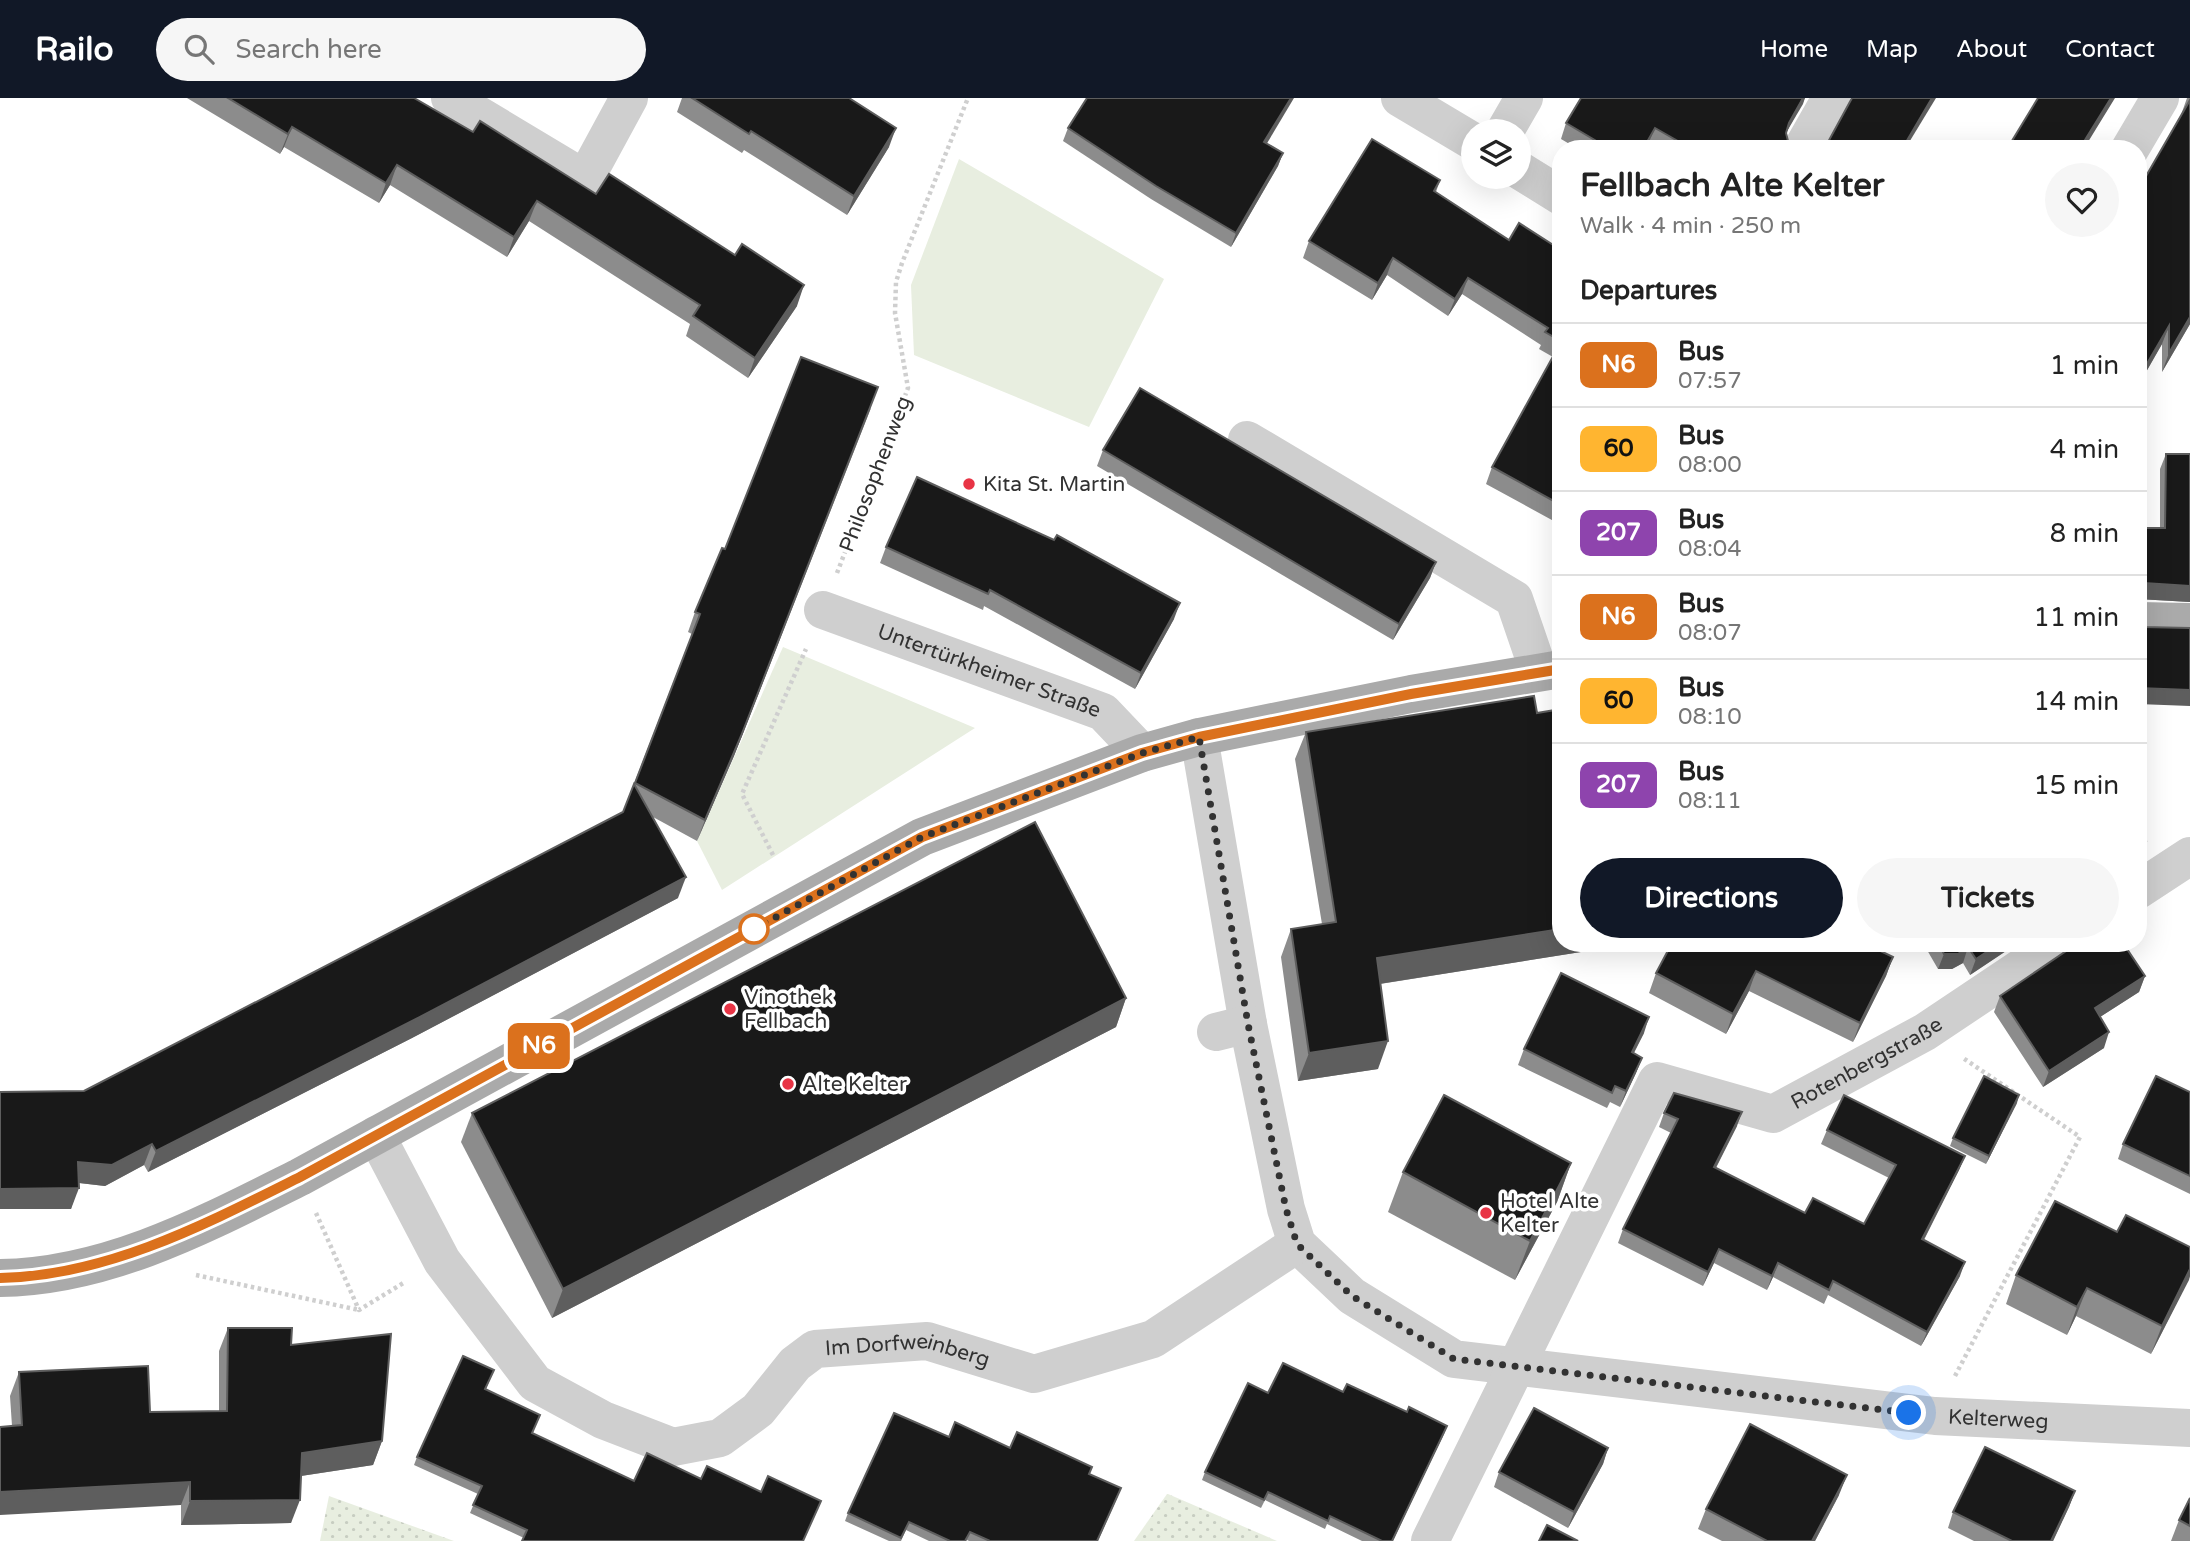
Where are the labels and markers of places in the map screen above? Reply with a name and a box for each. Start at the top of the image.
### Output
place label: Kita St. Martin [983,472,1125,497]
marker: Kita St. Martin [961,476,977,492]
unlabelled marker [739,914,769,944]
place label: Vinothek Fellbach [744,985,833,1034]
marker: Vinothek Fellbach [722,1001,738,1017]
place label: Alte Kelter [802,1072,907,1097]
marker: Alte Kelter [780,1076,796,1092]
place label: Hotel Alte Kelter [1500,1189,1599,1238]
marker: Hotel Alte Kelter [1478,1205,1494,1221]

